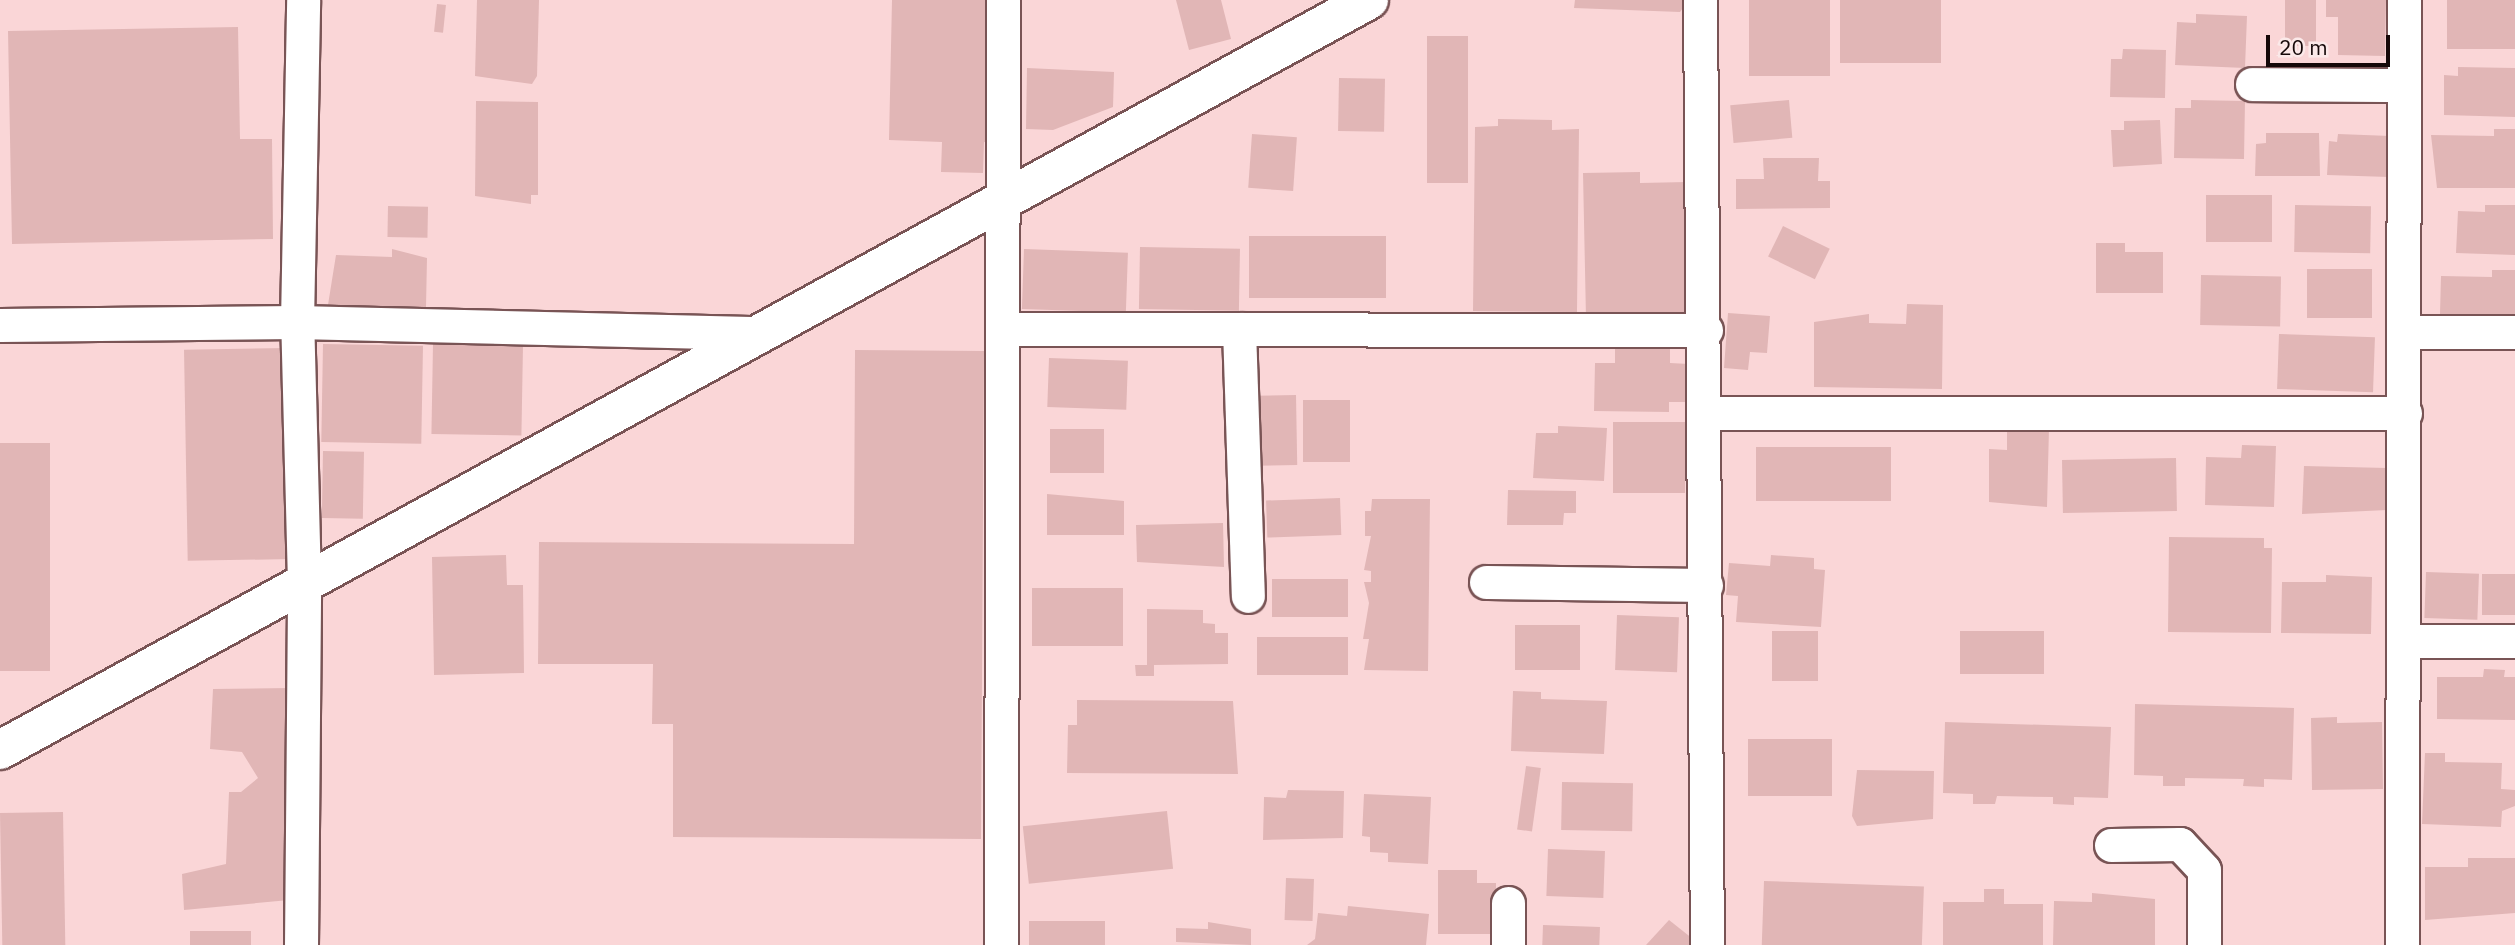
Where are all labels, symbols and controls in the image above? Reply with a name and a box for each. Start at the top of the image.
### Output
scale bar [2270,21,2394,65]
text: 20 m [2279,33,2328,61]

